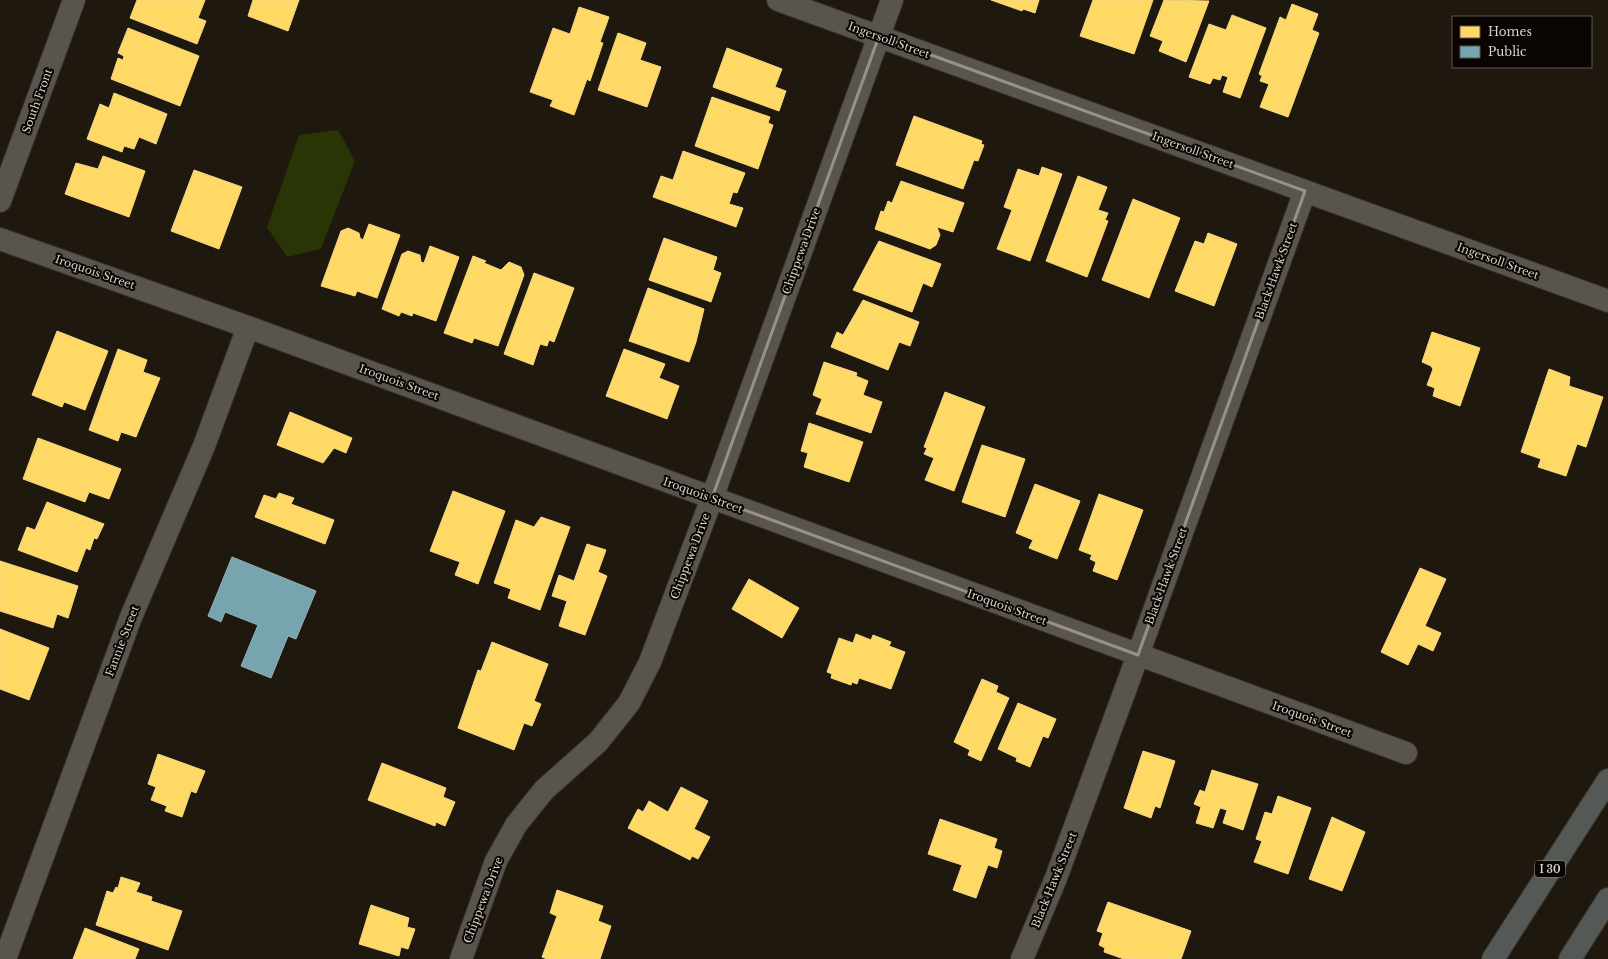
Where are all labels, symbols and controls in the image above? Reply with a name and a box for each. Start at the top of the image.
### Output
legend [1452,16,1592,68]
street label: Ingersoll Street [846,19,933,62]
text: Homes [1488,24,1532,39]
text: Public [1488,44,1527,59]
street label: South Front [19,66,55,135]
street label: Ingersoll Street [1150,129,1237,172]
street label: Chippewa Drive [779,206,823,296]
street label: Black Hawk Street [1252,220,1300,321]
street label: Ingersoll Street [1455,240,1542,283]
street label: Iroquois Street [53,252,138,293]
street label: Iroquois Street [357,361,441,403]
street label: Iroquois Street [661,474,745,516]
street label: Chippewa Drive [667,511,713,601]
street label: Black Hawk Street [1142,525,1190,626]
street label: Iroquois Street [965,586,1049,628]
street label: Fannie Street [102,603,142,678]
street label: Iroquois Street [1270,698,1354,740]
street label: Black Hawk Street [1028,829,1080,930]
street label: Chippewa Drive [460,855,506,945]
road number: I 30 [1535,861,1565,877]

